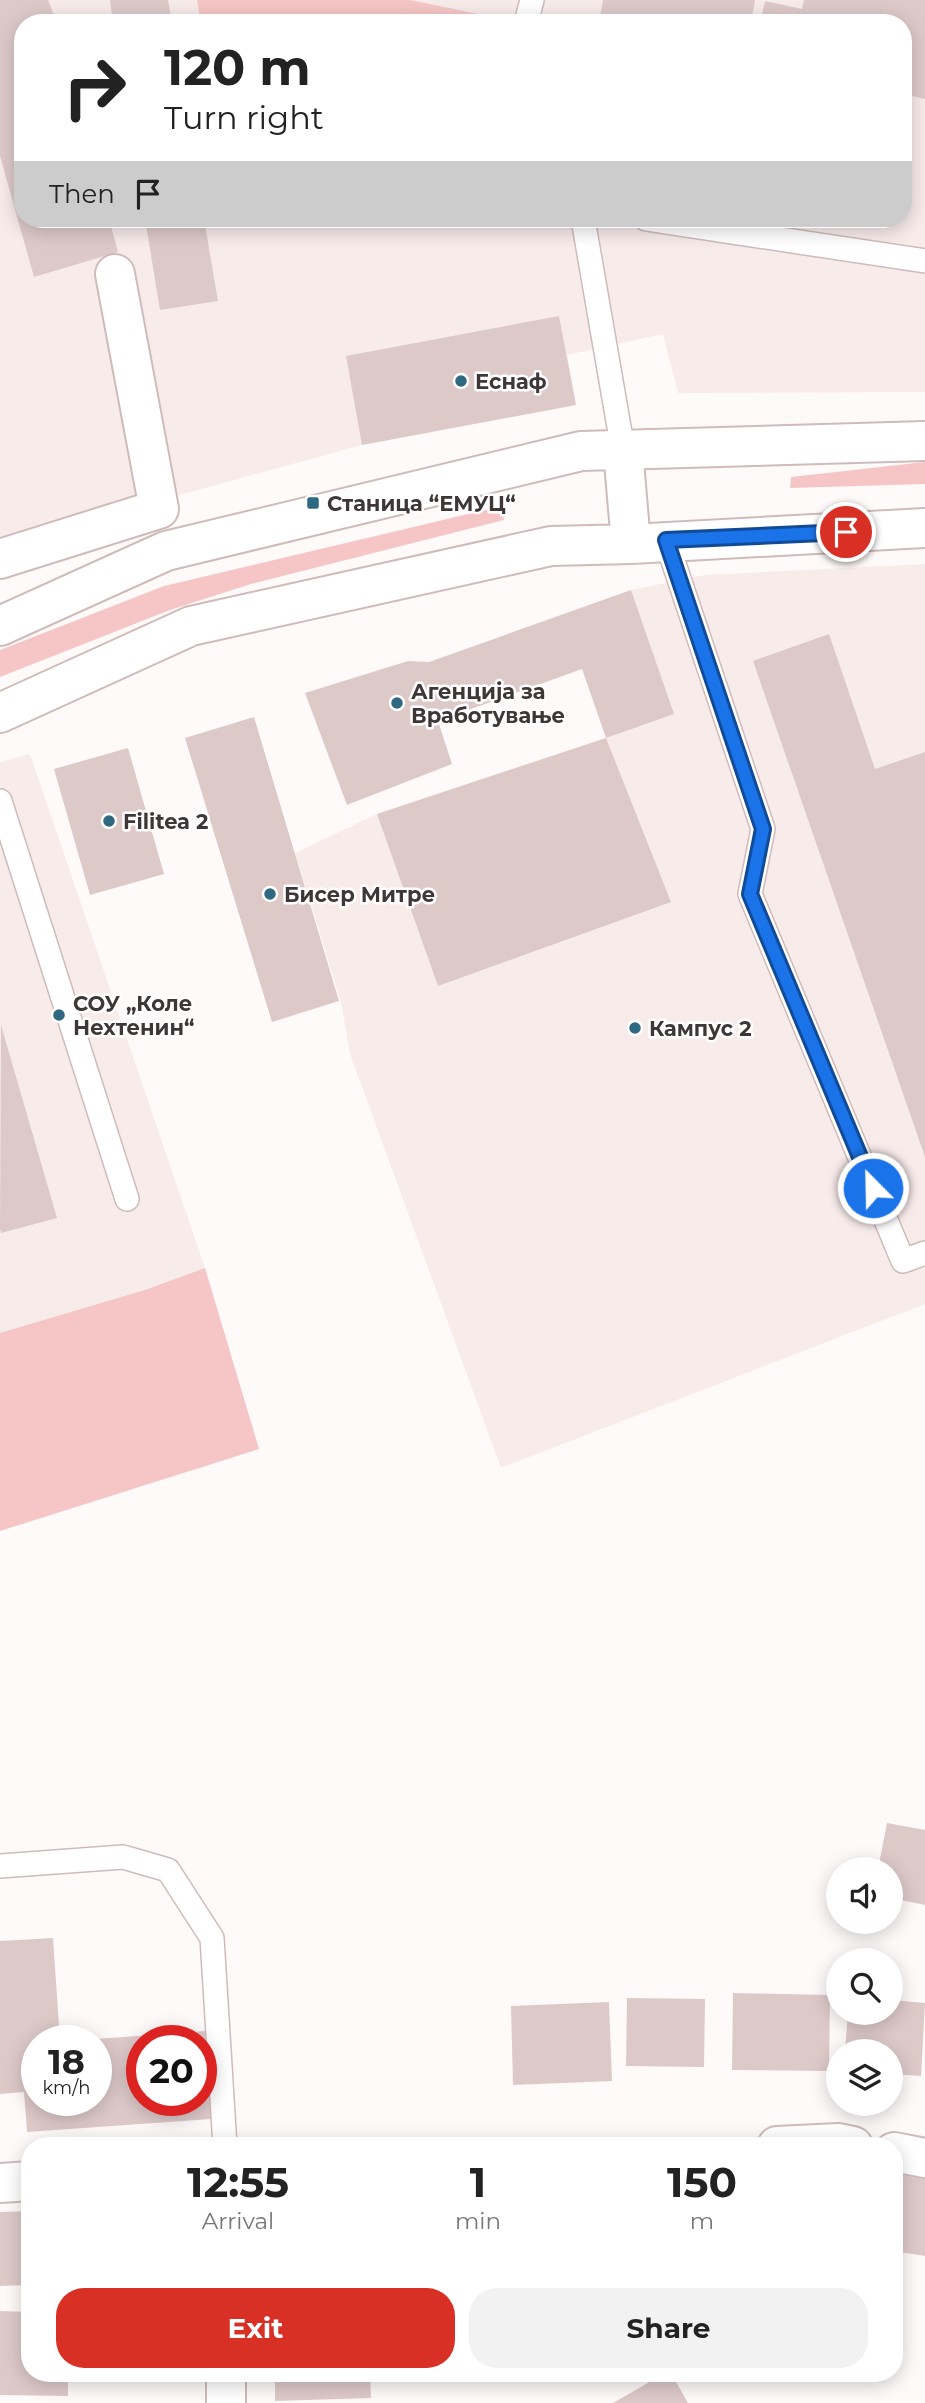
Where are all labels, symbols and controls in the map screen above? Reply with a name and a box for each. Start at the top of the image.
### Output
text: 120 m [164,38,311,97]
icon: right [49,42,140,133]
text: Turn right [164,98,324,137]
icon: arrive [129,175,167,213]
text: Then [49,178,115,210]
place label: Еснаф [475,369,547,394]
marker: Еснаф [453,373,469,389]
place label: Станица “ЕМУЦ“ [327,491,516,516]
marker: Станица “ЕМУЦ“ [305,495,321,511]
pin [816,502,876,562]
icon: arrive [827,513,865,551]
place label: Агенција за Вработување [411,679,565,728]
marker: Агенција за Вработување [389,695,405,711]
place label: Filitea 2 [123,809,208,834]
marker: Filitea 2 [101,813,117,829]
place label: Бисер Митре [284,882,435,907]
marker: Бисер Митре [262,886,278,902]
place label: СОУ „Коле Нехтенин“ [73,991,194,1040]
marker: СОУ „Коле Нехтенин“ [51,1007,67,1023]
place label: Кампус 2 [649,1016,752,1041]
marker: Кампус 2 [627,1020,643,1036]
position arrow [836,1151,910,1225]
map controls [826,1857,903,2116]
button: sound [826,1857,903,1934]
button: search [826,1948,903,2025]
speed limit sign: 20 [126,2025,217,2116]
button: layers [826,2039,903,2116]
text: 18 [48,2040,85,2083]
text: km/h [42,2077,91,2099]
text: 12:55 [187,2156,289,2208]
text: 1 [470,2156,486,2208]
text: 150 [667,2156,737,2208]
text: Arrival [202,2207,274,2235]
text: min [455,2207,501,2235]
text: m [690,2207,714,2235]
button: Exit [56,2288,455,2368]
button: Share [469,2288,868,2368]

